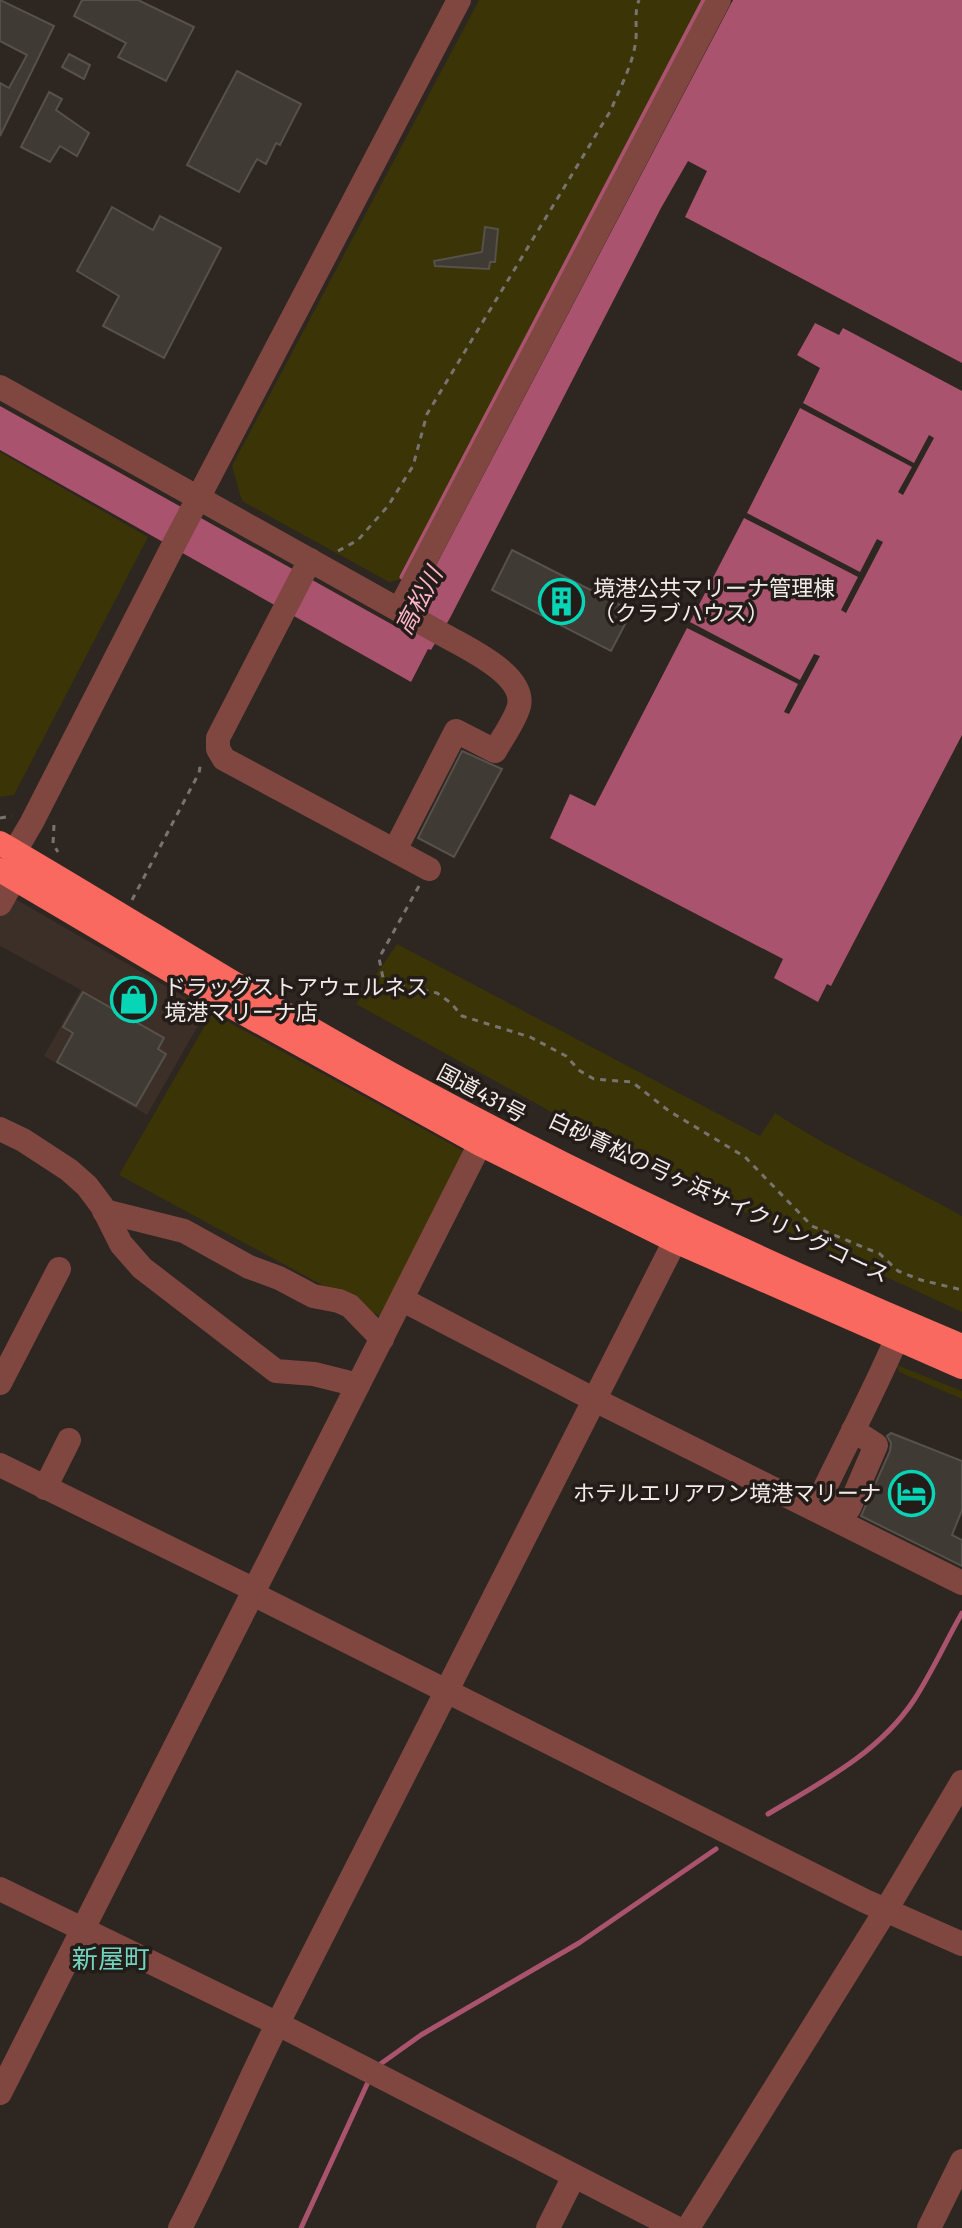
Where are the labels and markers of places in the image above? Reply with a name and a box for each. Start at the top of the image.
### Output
place label: 境港公共マリーナ管理棟 （クラブハウス） [593,575,835,627]
building icon: 境港公共マリーナ管理棟 （クラブハウス） [538,577,586,625]
place label: ドラッグストアウェルネス 境港マリーナ店 [164,974,428,1026]
shop icon: ドラッグストアウェルネス 境港マリーナ店 [109,976,157,1024]
hotel icon: ホテルエリアワン境港マリーナ [888,1469,936,1517]
place label: ホテルエリアワン境港マリーナ [573,1480,881,1507]

